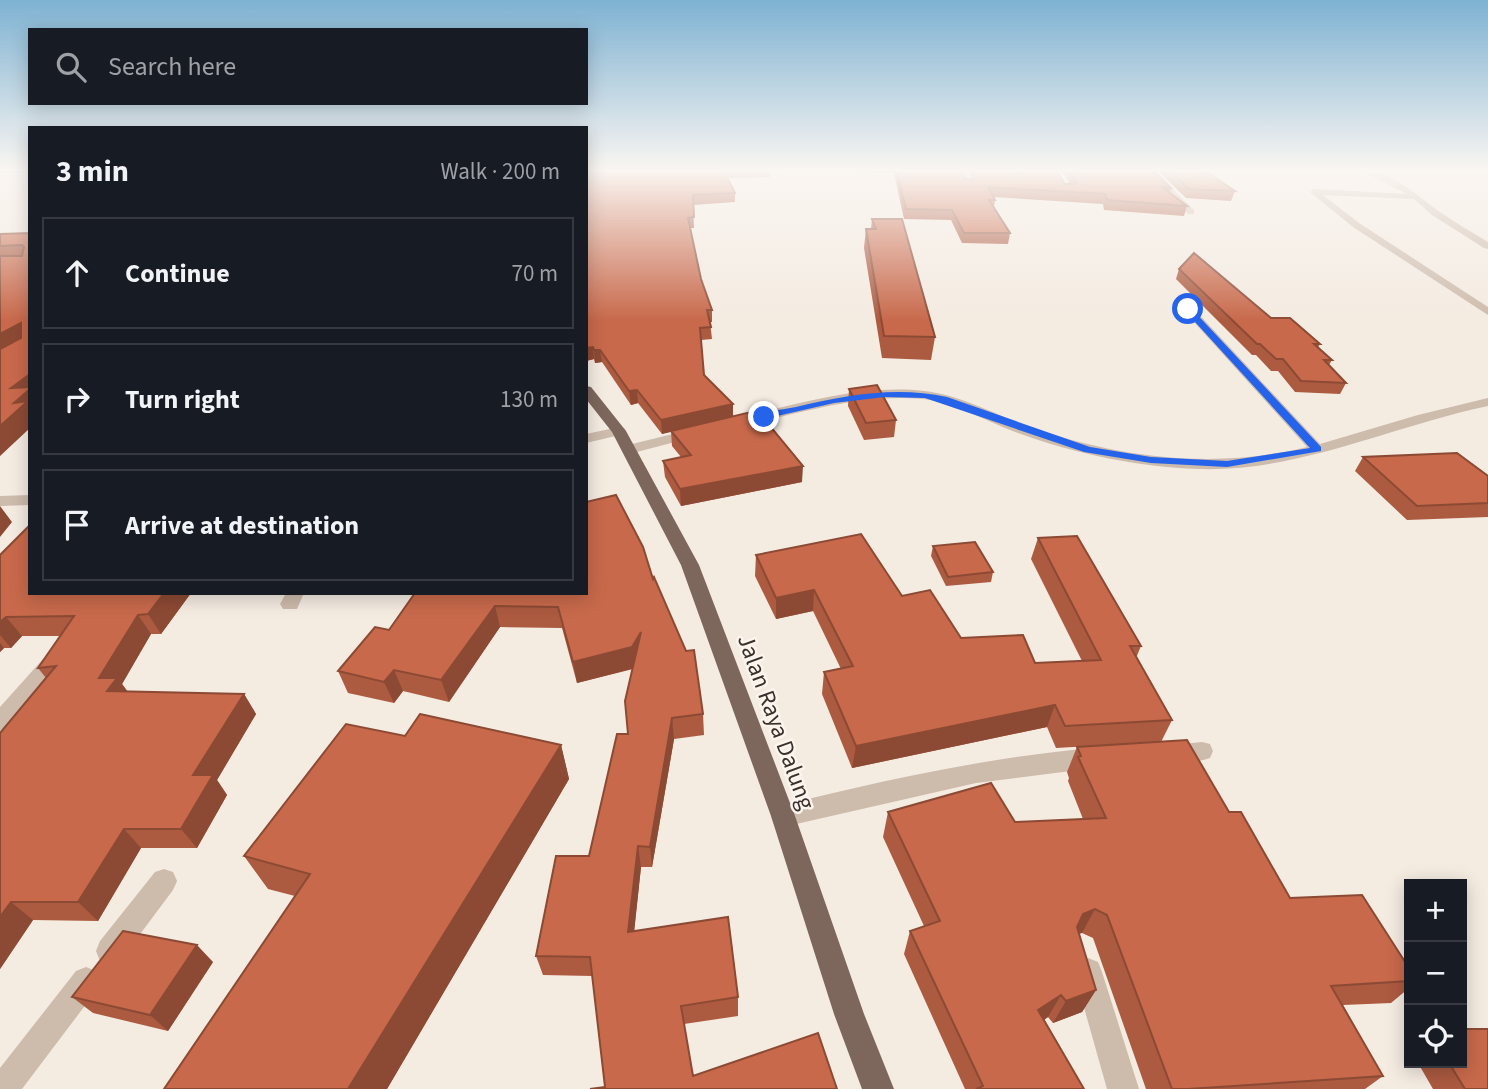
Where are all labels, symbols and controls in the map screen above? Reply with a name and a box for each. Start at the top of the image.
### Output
search box [28,28,588,105]
icon: search [52,48,90,86]
text: Search here [108,48,236,85]
text: 3 min [56,150,129,193]
text: Walk · 200 m [441,155,560,188]
icon: ahead [58,254,96,292]
text: Continue [125,255,230,292]
text: 70 m [511,257,558,290]
route start [1172,293,1203,324]
icon: right [58,380,96,418]
text: Turn right [125,381,240,418]
text: 130 m [500,383,558,416]
route end [748,401,779,432]
icon: arrive [58,506,96,544]
text: Arrive at destination [125,507,359,544]
street label: Jalan Raya Dalung [728,629,824,815]
map controls [1404,879,1467,1068]
button: + [1404,879,1467,942]
button: − [1404,942,1467,1005]
button: locate [1404,1005,1467,1068]

